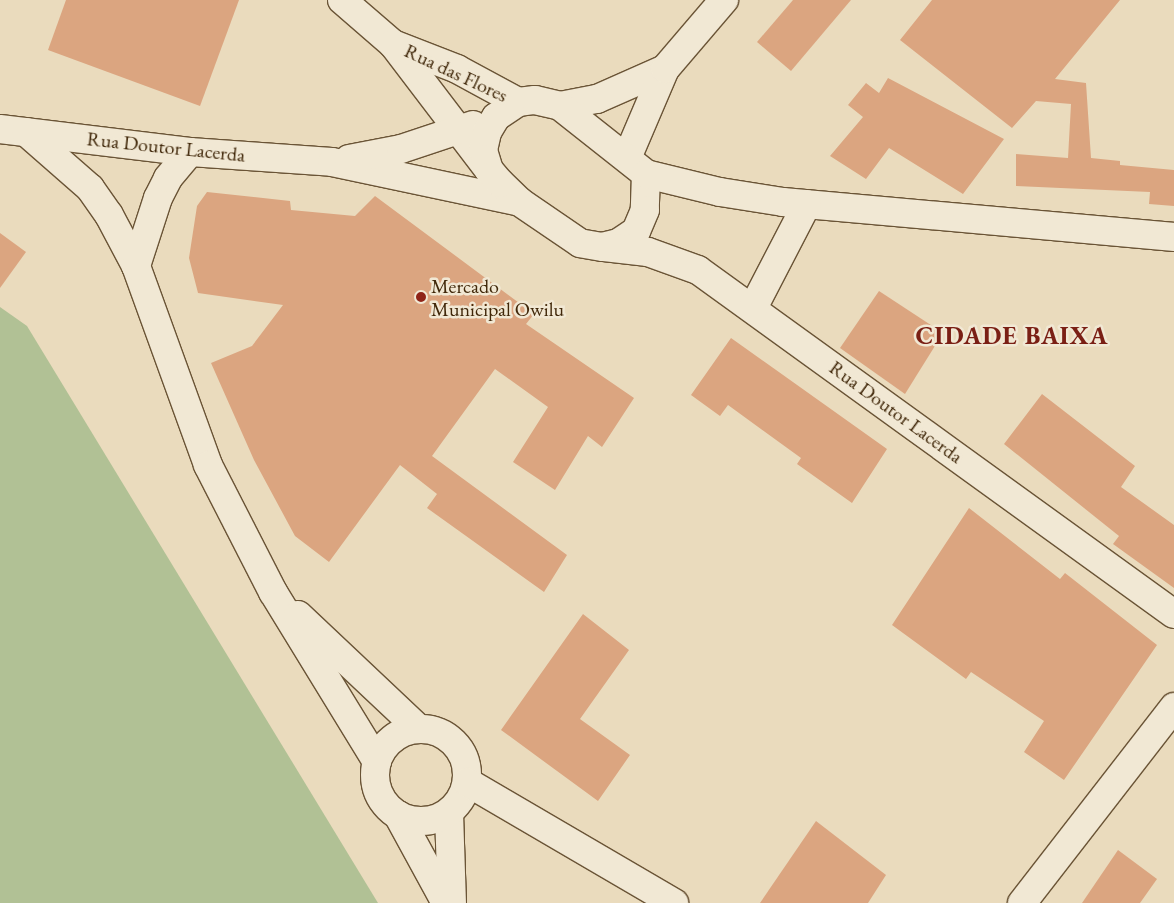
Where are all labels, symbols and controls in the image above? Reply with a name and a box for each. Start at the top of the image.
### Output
street label: Rua das Flores [401,39,511,107]
street label: Rua Doutor Lacerda [86,127,246,167]
place label: Mercado Municipal Owilu [431,274,564,321]
marker: Mercado Municipal Owilu [415,291,427,303]
district label: CIDADE BAIXA [914,320,1110,350]
street label: Rua Doutor Lacerda [825,356,967,468]

